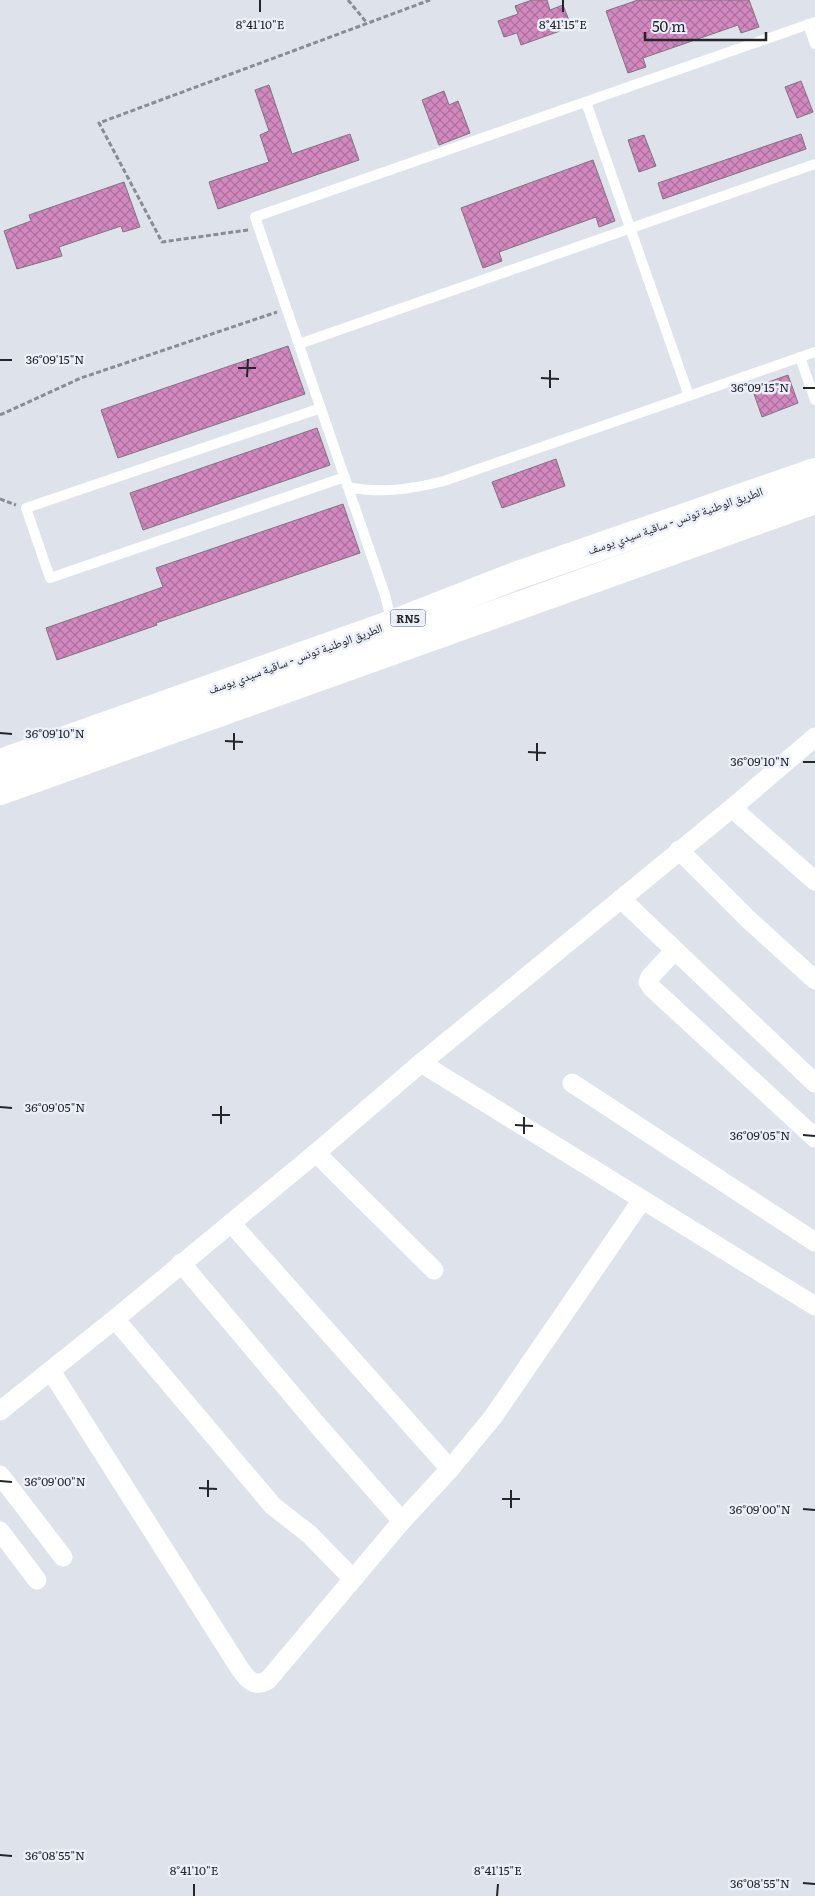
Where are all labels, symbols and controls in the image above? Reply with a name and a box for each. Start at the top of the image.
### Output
scale bar [645,10,766,42]
text: 50 m [652,14,686,37]
text: 8°41'10"E [236,15,285,33]
text: 8°41'15"E [539,15,587,33]
text: 36°09'15"N [26,350,84,368]
text: 36°09'15"N [731,378,789,396]
street label: الطريق الوطنية تونس - ساقية سيدي يوسف [585,481,766,560]
road number: RN5 [390,610,426,626]
street label: الطريق الوطنية تونس - ساقية سيدي يوسف [205,618,385,700]
text: 36°09'10"N [25,724,85,742]
text: 36°09'10"N [730,752,790,770]
text: 36°09'05"N [25,1098,85,1116]
text: 36°09'05"N [730,1126,790,1144]
text: 36°09'00"N [24,1472,86,1490]
text: 36°09'00"N [729,1500,791,1518]
text: 36°08'55"N [25,1846,85,1864]
text: 8°41'10"E [170,1861,219,1879]
text: 8°41'15"E [474,1861,522,1879]
text: 36°08'55"N [730,1874,790,1892]

